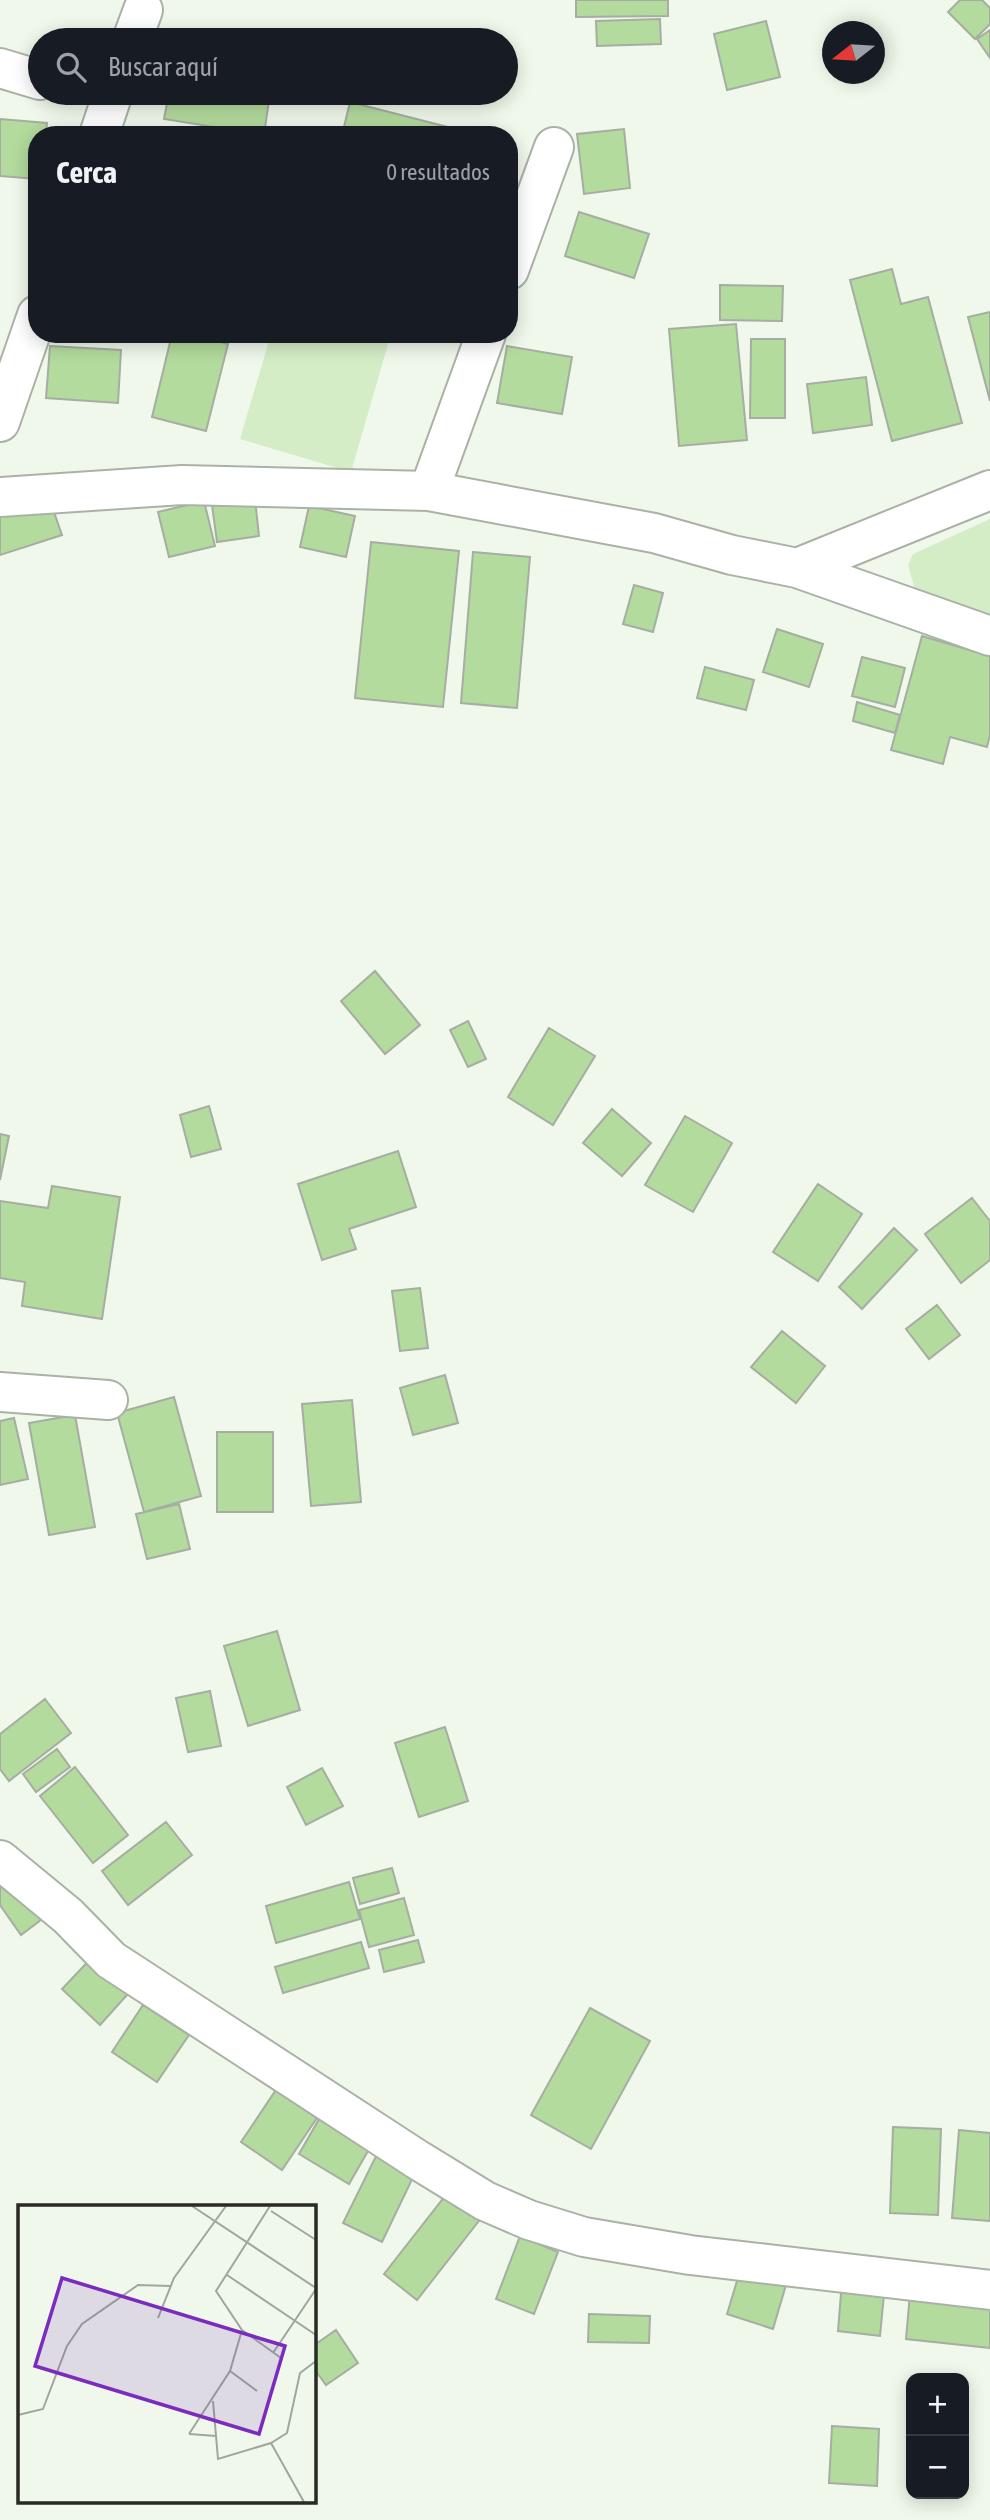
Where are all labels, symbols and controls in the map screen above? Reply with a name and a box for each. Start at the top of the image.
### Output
north arrow [822,21,885,84]
search box [28,28,518,105]
icon: search [52,48,90,86]
text: Buscar aquí [108,52,218,82]
text: Cerca [56,155,117,189]
text: 0 resultados [386,159,490,185]
inset map [18,2205,315,2502]
map controls [906,2373,969,2499]
button: + [906,2373,969,2436]
button: − [906,2436,969,2499]

